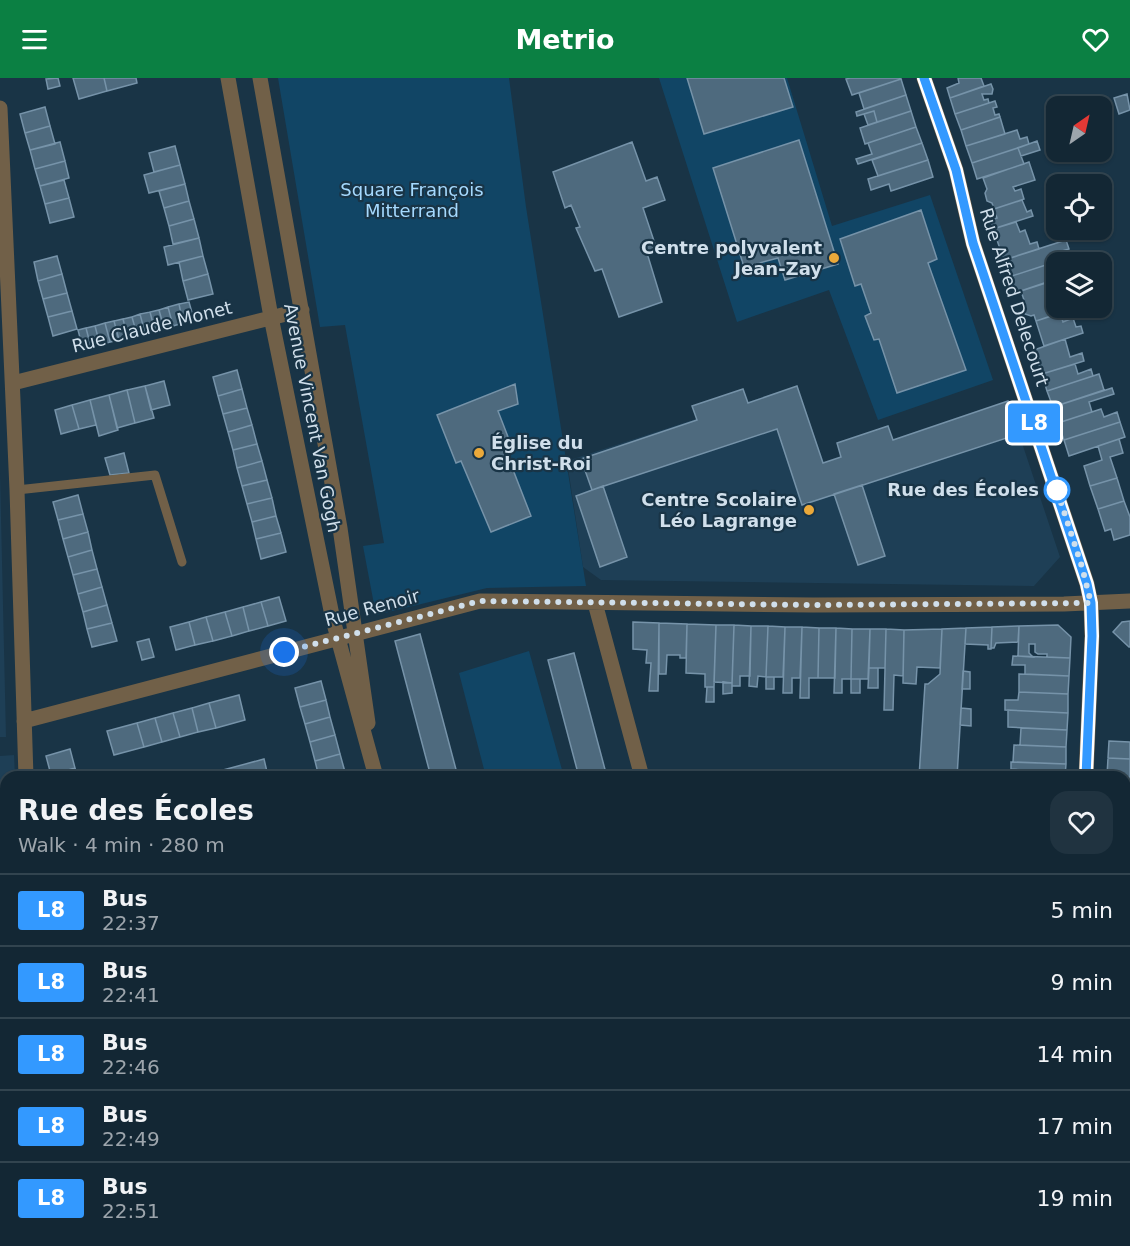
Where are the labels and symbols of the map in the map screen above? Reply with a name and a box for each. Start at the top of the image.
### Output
north arrow [1046,96,1112,162]
park label: Square François Mitterrand [340,179,484,221]
street label: Rue Alfred Delecourt [976,205,1053,389]
place label: Centre polyvalent Jean-Zay [641,237,822,279]
marker: Centre polyvalent Jean-Zay [827,251,841,265]
street label: Rue Claude Monet [70,296,234,357]
street label: Avenue Vincent Van Gogh [280,302,345,534]
line badge: L8 [1007,404,1061,442]
place label: Église du Christ-Roi [491,432,591,474]
marker: Église du Christ-Roi [472,446,486,460]
marker: Rue des Écoles [1044,477,1070,503]
place label: Rue des Écoles [887,479,1039,500]
place label: Centre Scolaire Léo Lagrange [641,489,797,531]
marker: Centre Scolaire Léo Lagrange [802,503,816,517]
street label: Rue Renoir [322,585,422,630]
your location [269,637,299,667]

